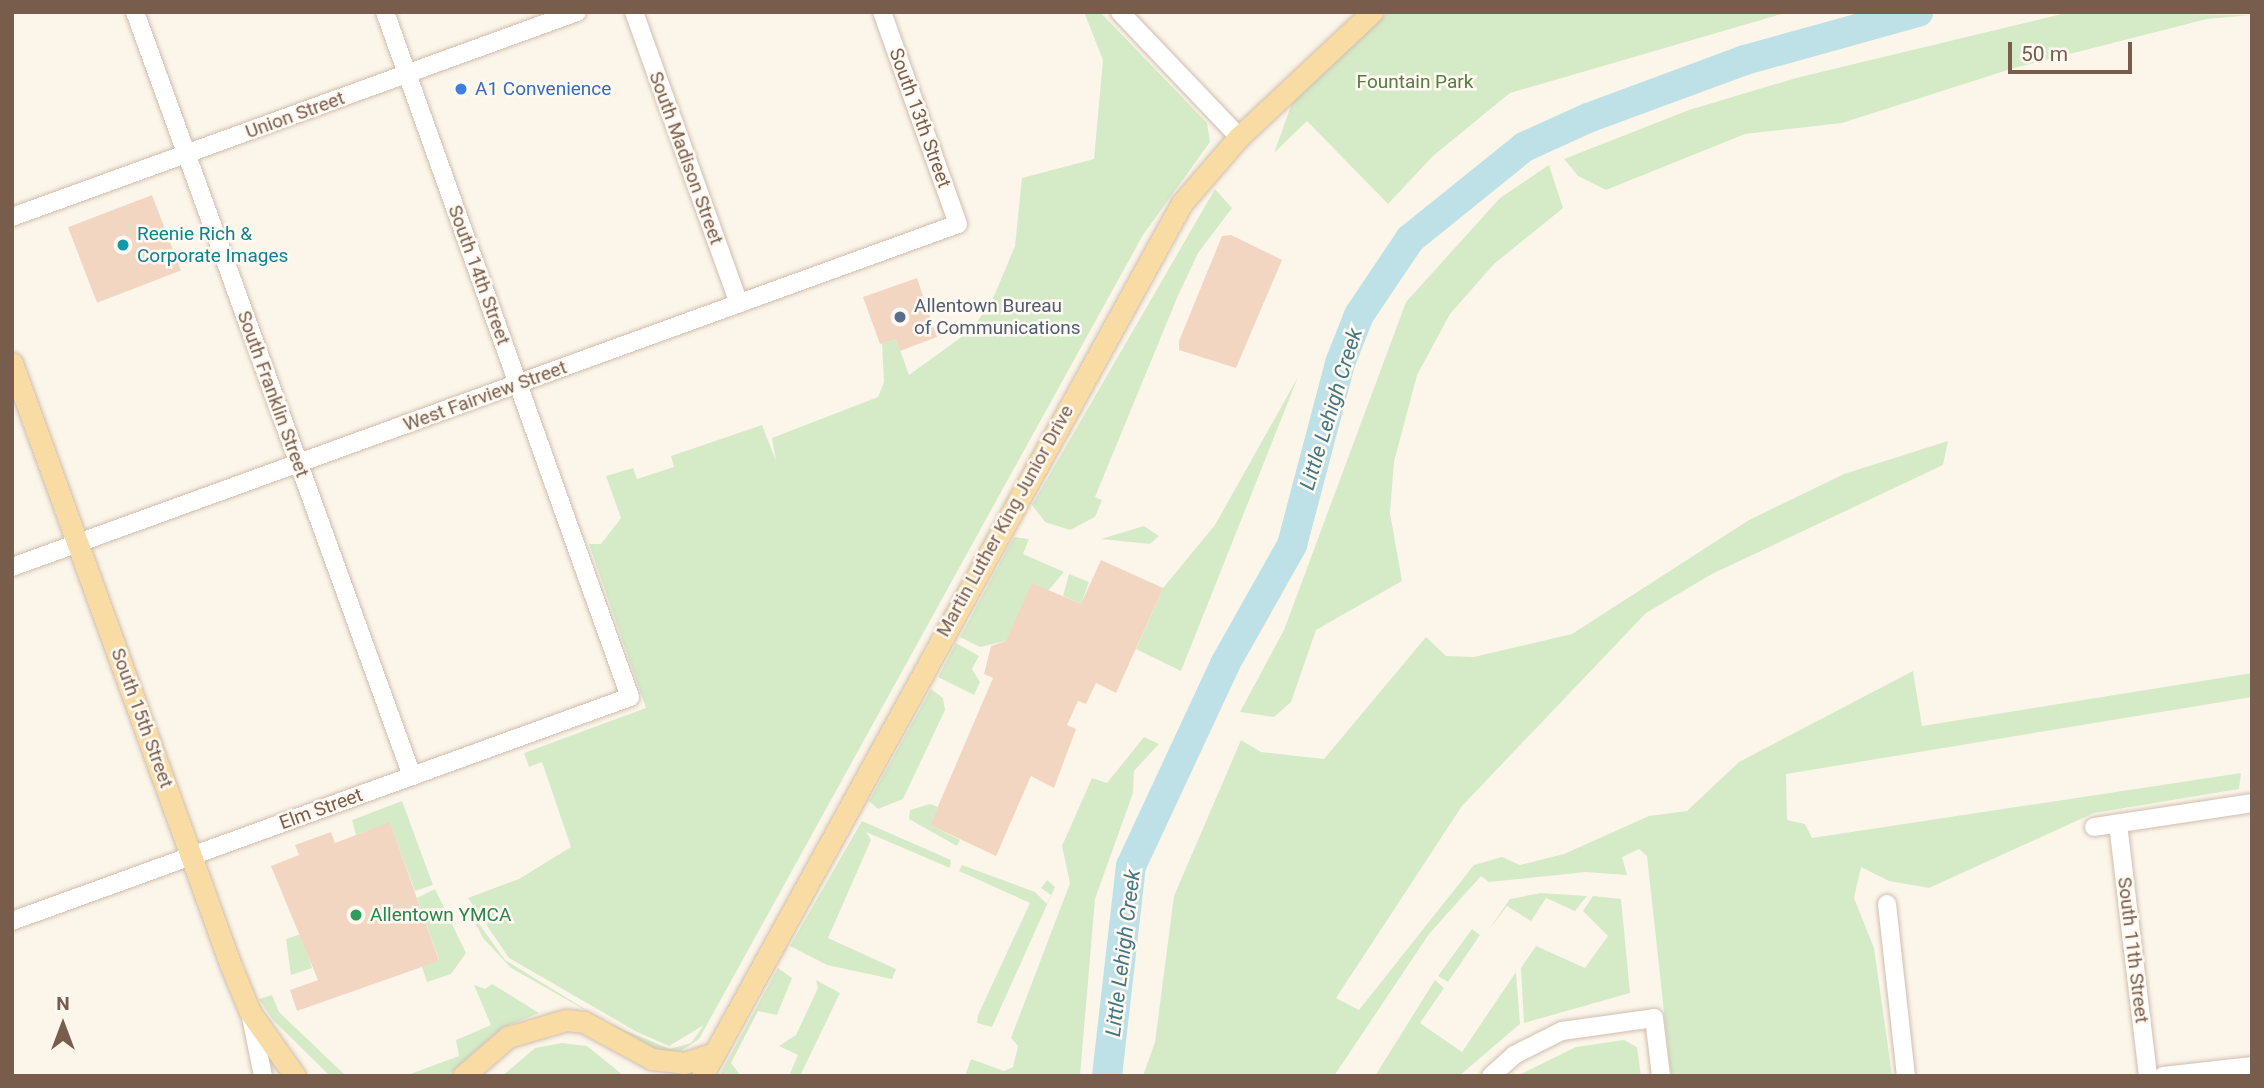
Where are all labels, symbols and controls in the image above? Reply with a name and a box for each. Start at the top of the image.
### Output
scale bar [2012,28,2136,72]
text: 50 m [2021,42,2068,66]
street label: South 13th Street [884,45,956,191]
street label: South Madison Street [644,68,728,248]
park label: Fountain Park [1357,71,1473,93]
place label: A1 Convenience [475,78,611,100]
marker: A1 Convenience [453,81,469,97]
street label: Union Street [242,87,348,143]
street label: South 14th Street [443,202,515,348]
place label: Reenie Rich & Corporate Images [137,223,288,267]
marker: Reenie Rich & Corporate Images [115,237,131,253]
place label: Allentown Bureau of Communications [914,295,1081,339]
street label: South Franklin Street [232,308,314,480]
marker: Allentown Bureau of Communications [892,309,908,325]
water label: Little Lehigh Creek [1294,325,1368,493]
street label: West Fairview Street [400,356,570,436]
street label: Martin Luther King Junior Drive [932,401,1078,641]
street label: South 15th Street [106,645,178,791]
street label: Elm Street [276,783,366,835]
water label: Little Lehigh Creek [1100,868,1146,1038]
street label: South 11th Street [2113,876,2153,1024]
place label: Allentown YMCA [370,904,511,926]
marker: Allentown YMCA [348,907,364,923]
north arrow [28,990,98,1060]
text: N [56,992,70,1015]

